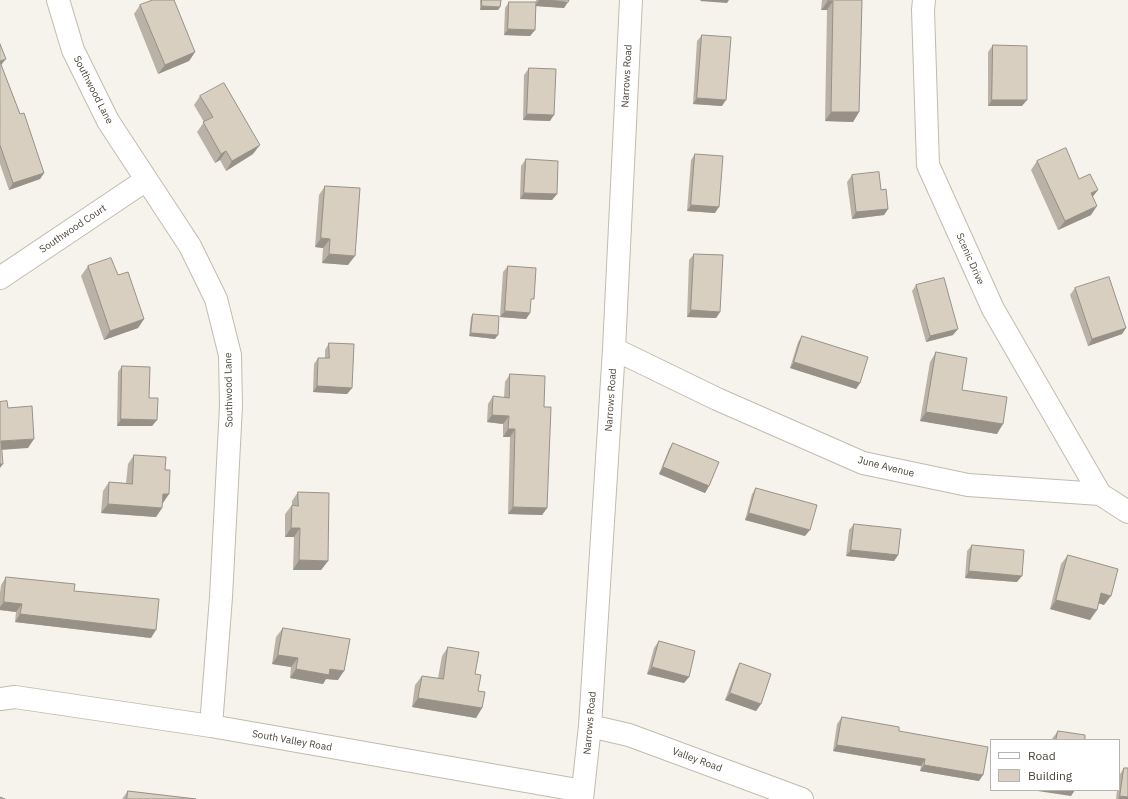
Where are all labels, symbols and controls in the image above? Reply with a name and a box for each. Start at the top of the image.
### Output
street label: Narrows Road [619,44,635,108]
street label: Southwood Lane [71,54,115,126]
street label: Southwood Court [37,202,109,256]
street label: Scenic Drive [953,231,987,287]
street label: Southwood Lane [222,353,236,427]
street label: Narrows Road [603,368,619,432]
street label: June Avenue [857,454,915,480]
street label: Narrows Road [581,691,599,755]
street label: South Valley Road [251,728,333,754]
legend [990,739,1120,791]
street label: Valley Road [670,745,724,775]
text: Road [1028,748,1056,763]
text: Building [1028,768,1072,783]

